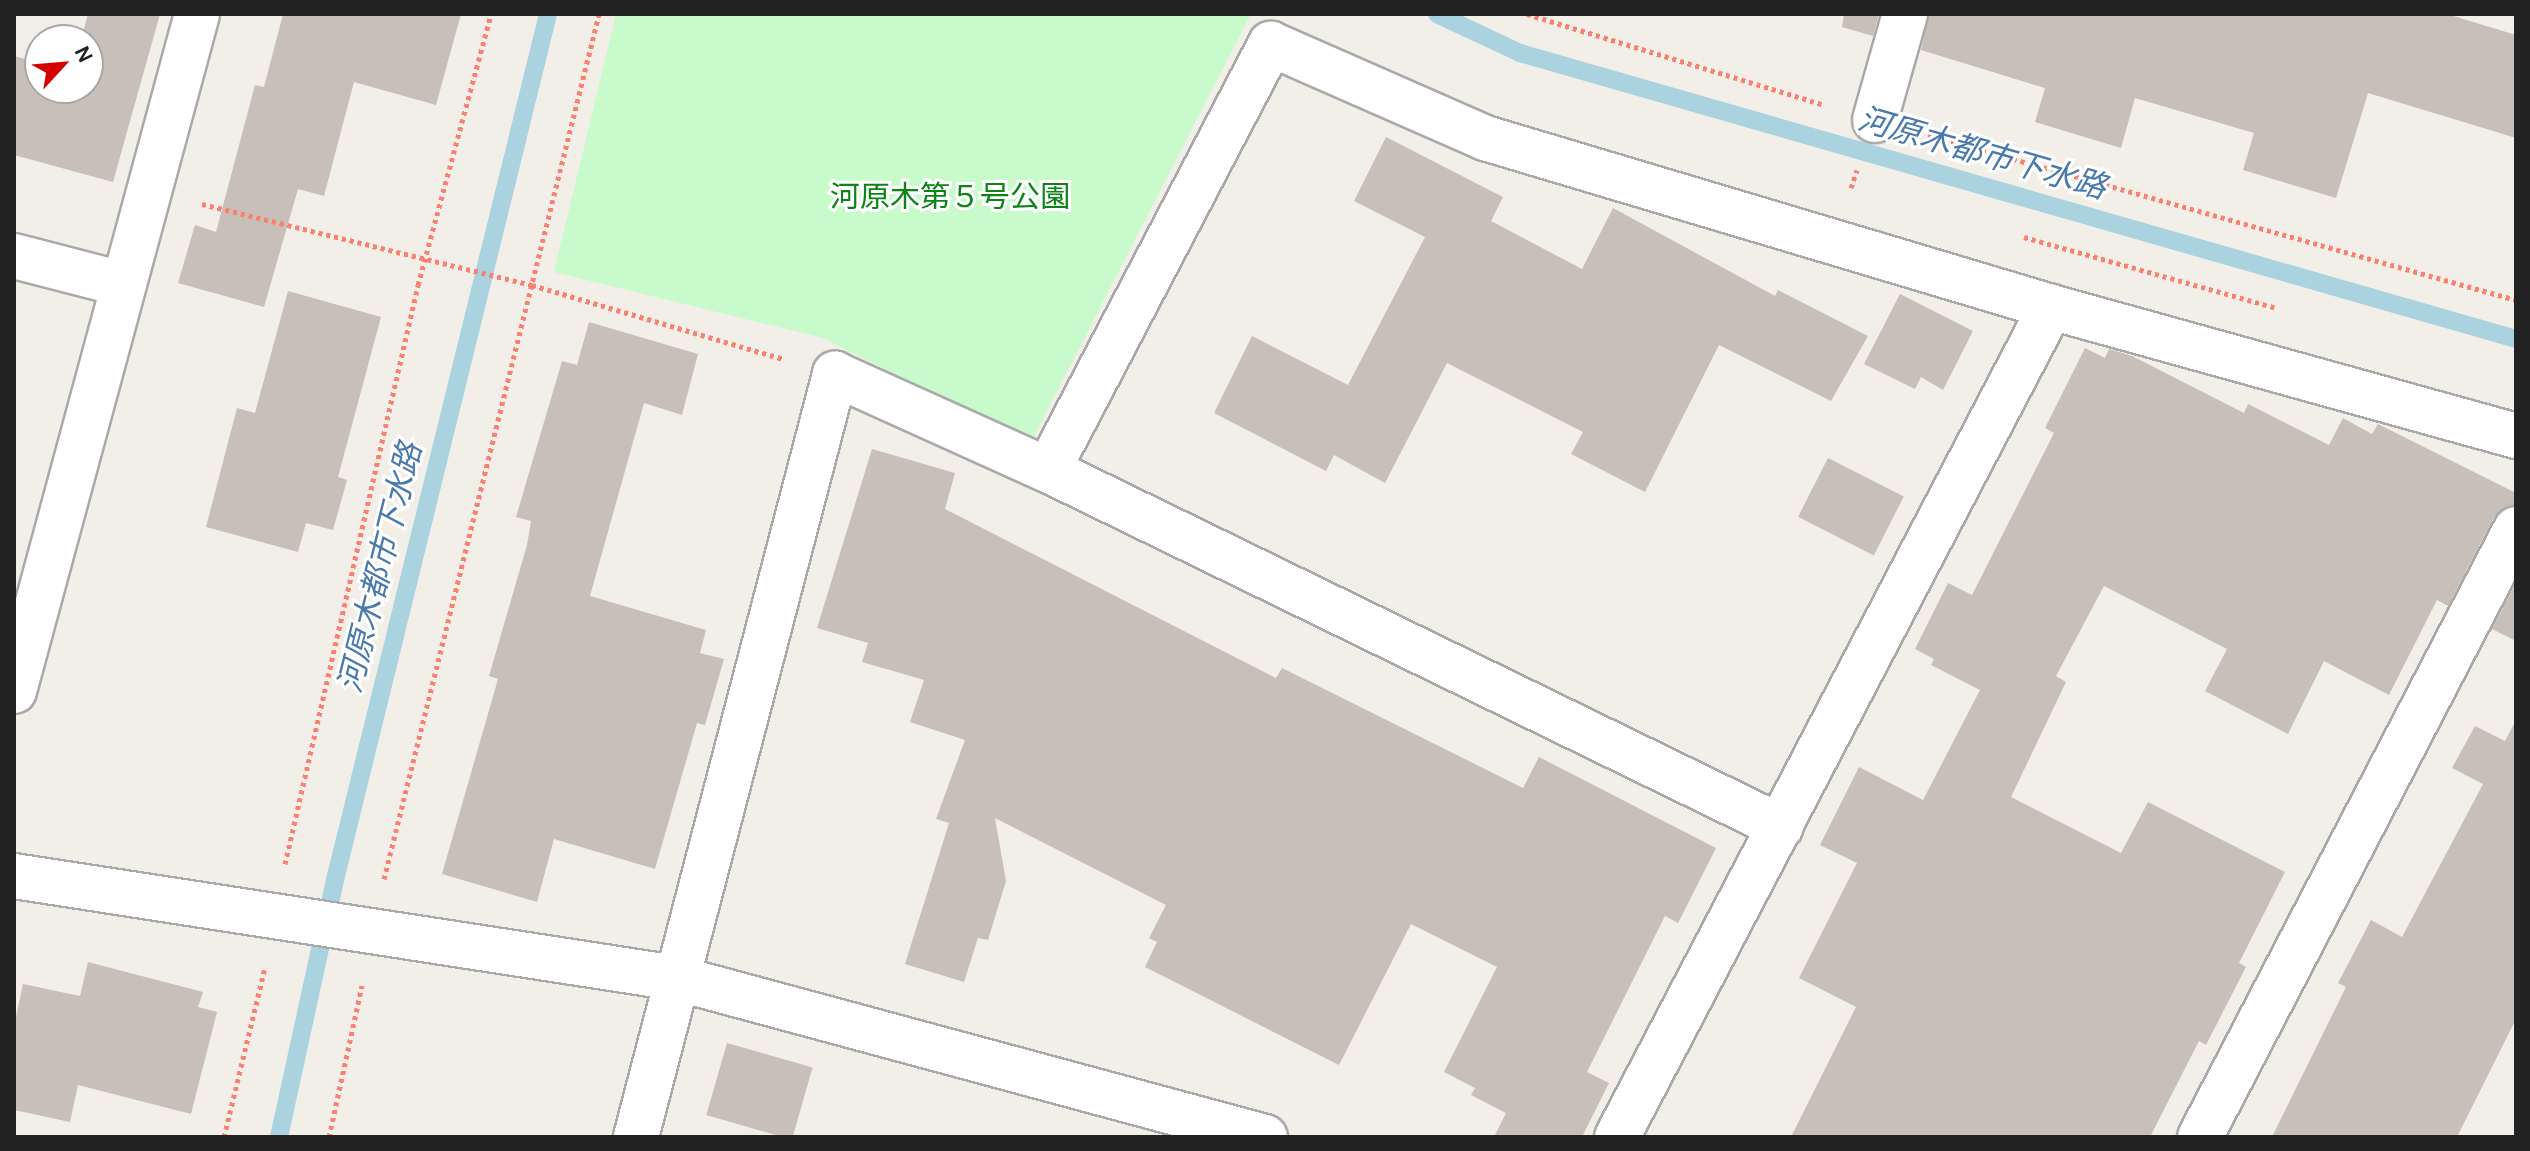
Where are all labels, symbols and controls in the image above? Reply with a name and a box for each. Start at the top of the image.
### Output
north arrow [24,24,104,104]
text: N [69,42,99,67]
water label: 河原木都市下水路 [1854,100,2110,208]
park label: 河原木第５号公園 [830,179,1070,215]
water label: 河原木都市下水路 [331,439,431,697]

